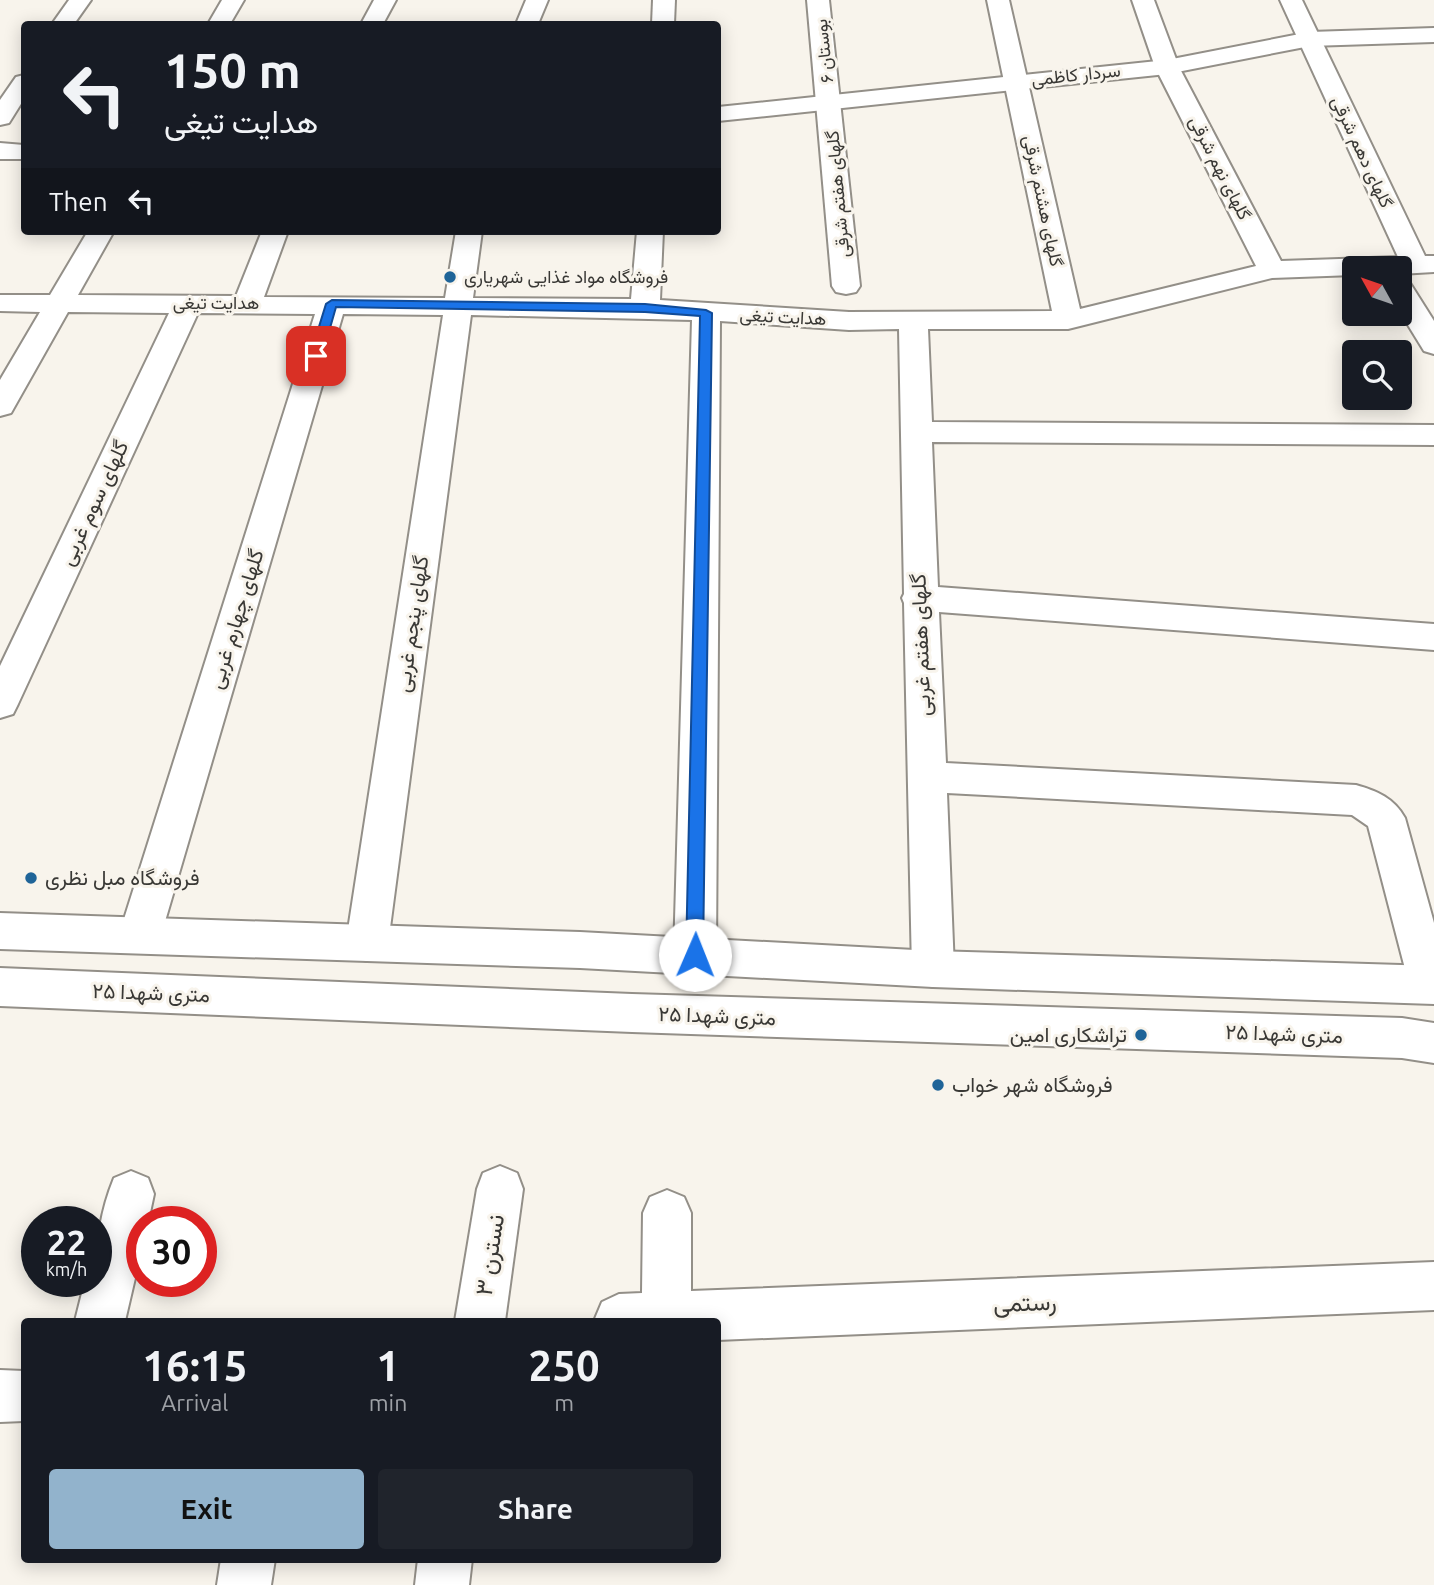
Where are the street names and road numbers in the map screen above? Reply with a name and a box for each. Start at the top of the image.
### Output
street label: بوستان ۶ [810,18,838,84]
street label: سردار کاظمی [1030,59,1122,91]
street label: گلهای دهم شرقی [1326,93,1397,212]
street label: گلهای نهم شرقی [1184,112,1256,224]
street label: گلهای هفتم شرقی [821,129,856,258]
street label: گلهای هشتم شرقی [1017,133,1068,269]
street label: هدایت تیغی [173,292,259,314]
street label: هدایت تیغی [739,304,827,330]
street label: گلهای سوم غربی [54,436,135,570]
street label: گلهای چهارم غربی [202,546,271,692]
street label: گلهای پنجم غربی [390,554,435,694]
street label: گلهای هفتم غربی [906,573,937,717]
street label: ۲۵ متری شهدا [92,978,210,1008]
street label: ۲۵ متری شهدا [658,1001,776,1031]
street label: ۲۵ متری شهدا [1225,1019,1343,1049]
street label: نسترن ۳ [470,1212,511,1298]
street label: رستمی [993,1288,1057,1319]

